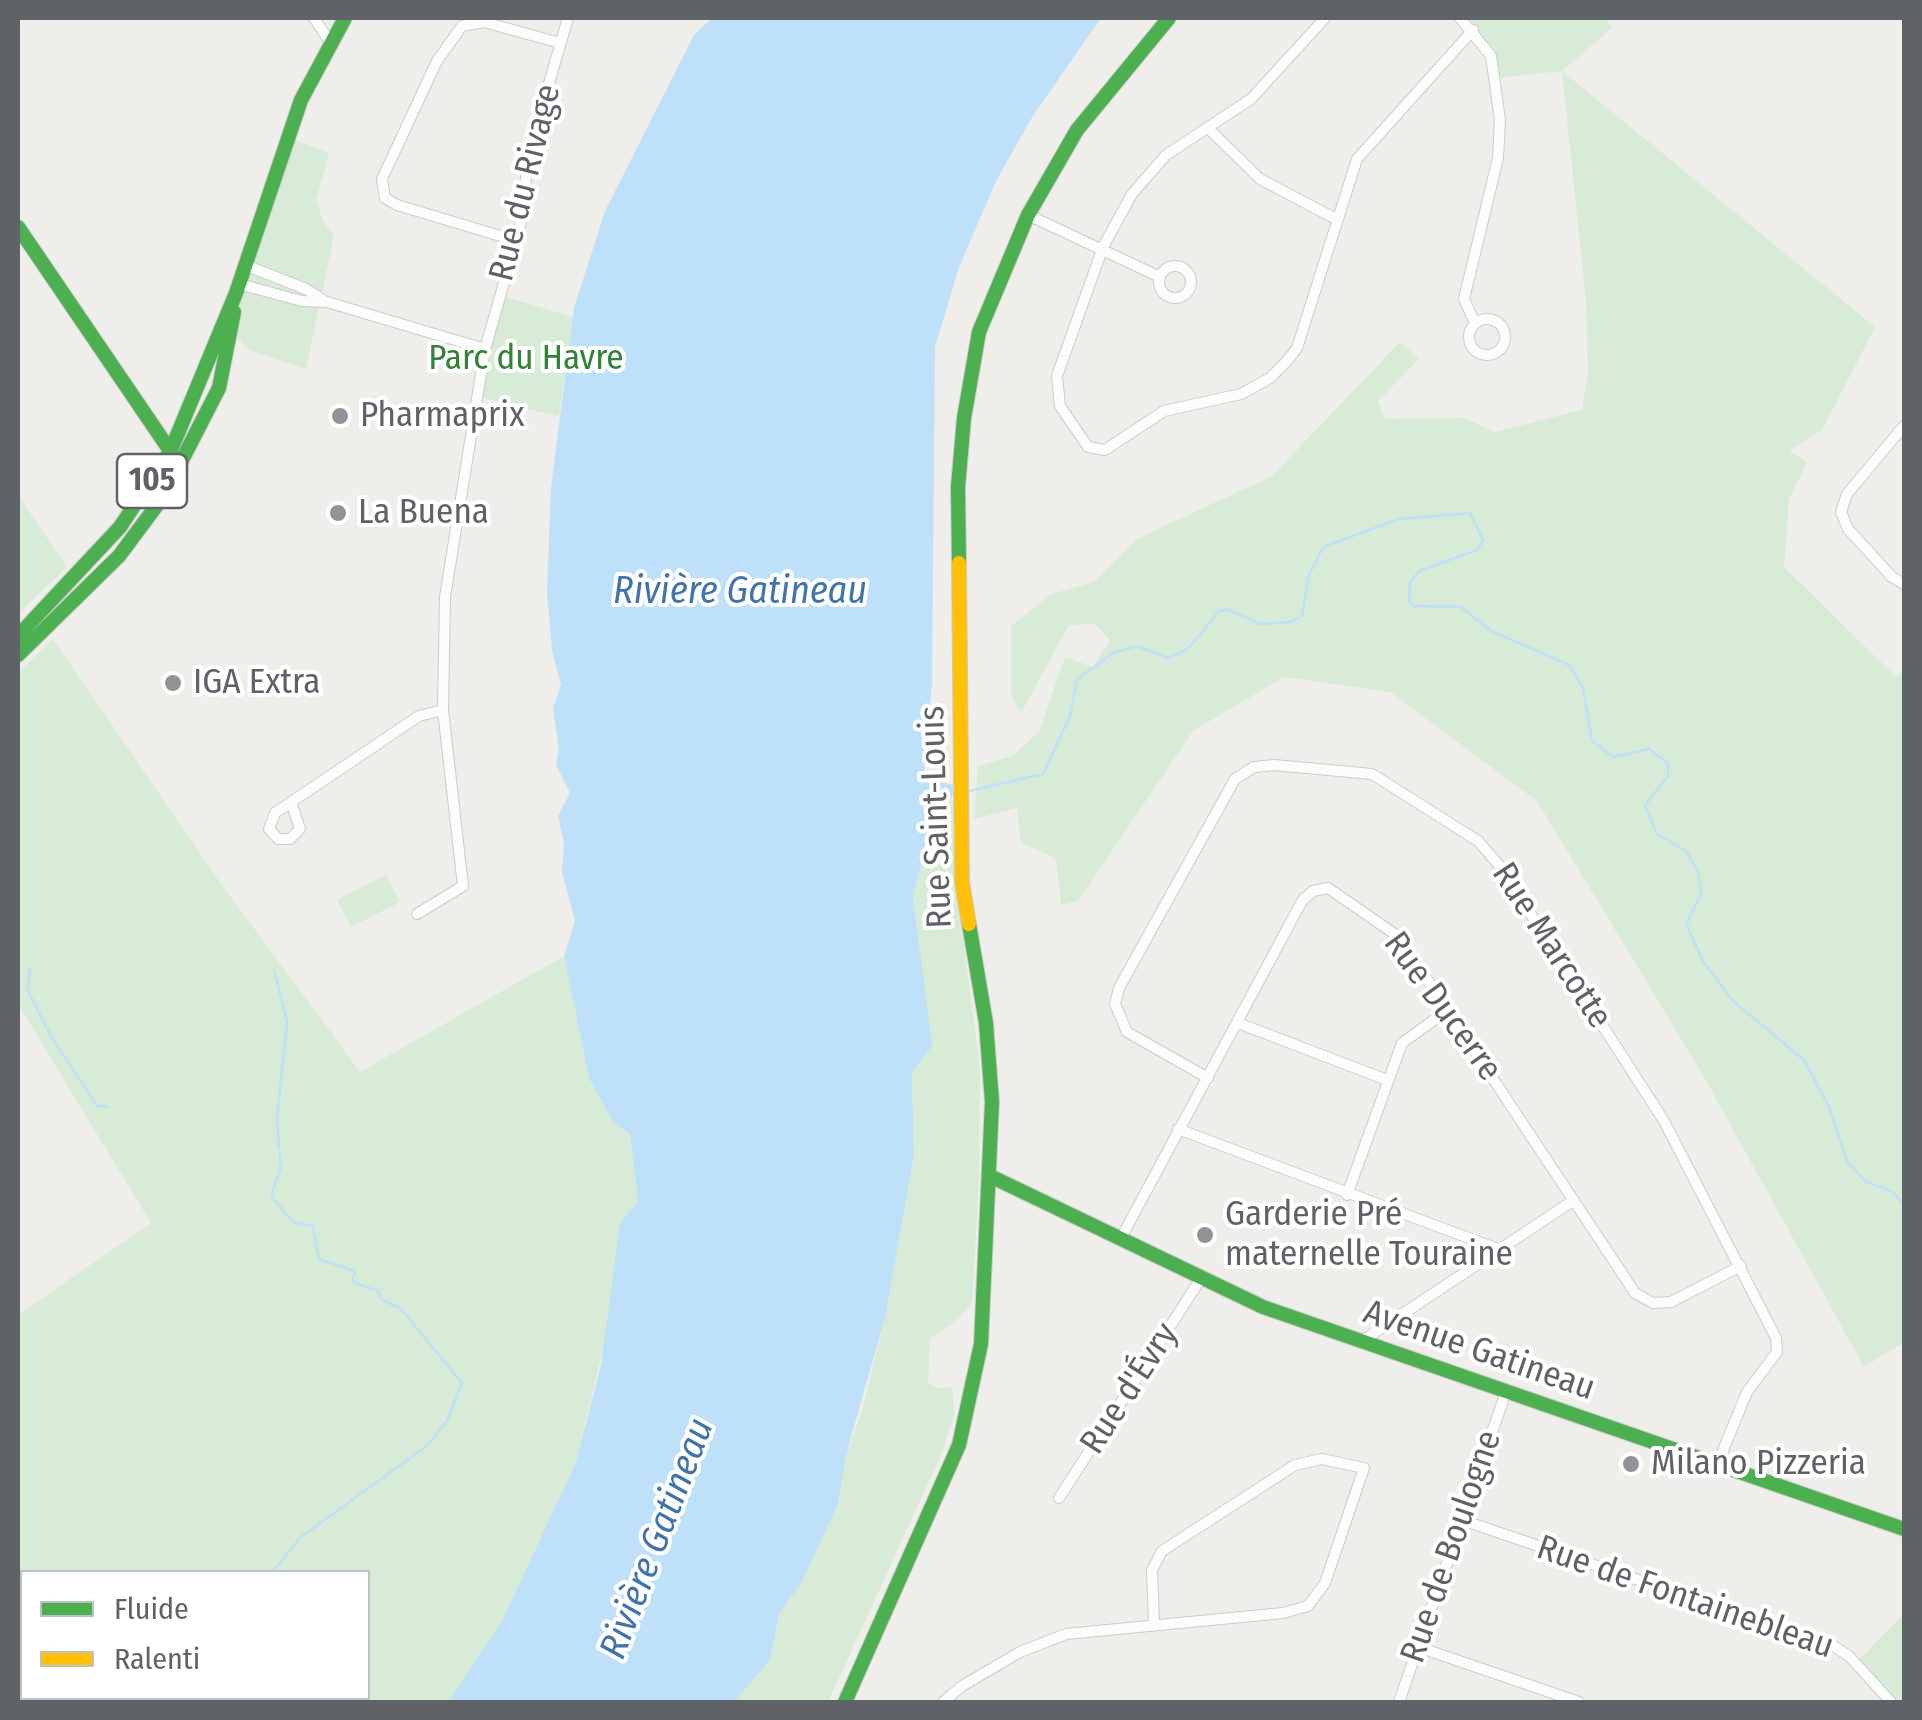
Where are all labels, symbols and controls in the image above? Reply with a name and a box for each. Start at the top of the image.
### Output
street label: Rue du Rivage [481,80,571,286]
park label: Parc du Havre [428,338,624,380]
place label: Pharmaprix [360,395,524,437]
marker: Pharmaprix [329,405,351,427]
road number: 105 [117,454,187,508]
place label: La Buena [358,492,489,534]
marker: La Buena [327,502,349,524]
water label: Rivière Gatineau [613,569,867,615]
place label: IGA Extra [193,662,320,704]
marker: IGA Extra [162,672,184,694]
street label: Rue Saint-Louis [912,705,962,929]
street label: Rue Marcotte [1482,855,1620,1037]
street label: Rue Ducerre [1374,924,1510,1090]
place label: Garderie Pré maternelle Touraine [1225,1194,1513,1276]
marker: Garderie Pré maternelle Touraine [1194,1224,1216,1246]
street label: Avenue Gatineau [1358,1292,1600,1410]
street label: Rue d'Évry [1072,1316,1188,1462]
water label: Rivière Gatineau [591,1412,725,1666]
street label: Rue de Boulogne [1393,1425,1511,1669]
place label: Milano Pizzeria [1651,1443,1866,1485]
marker: Milano Pizzeria [1620,1453,1642,1475]
street label: Rue de Fontainebleau [1531,1527,1839,1669]
legend [20,1570,370,1700]
text: Fluide [114,1591,189,1627]
text: Ralenti [114,1641,200,1677]

